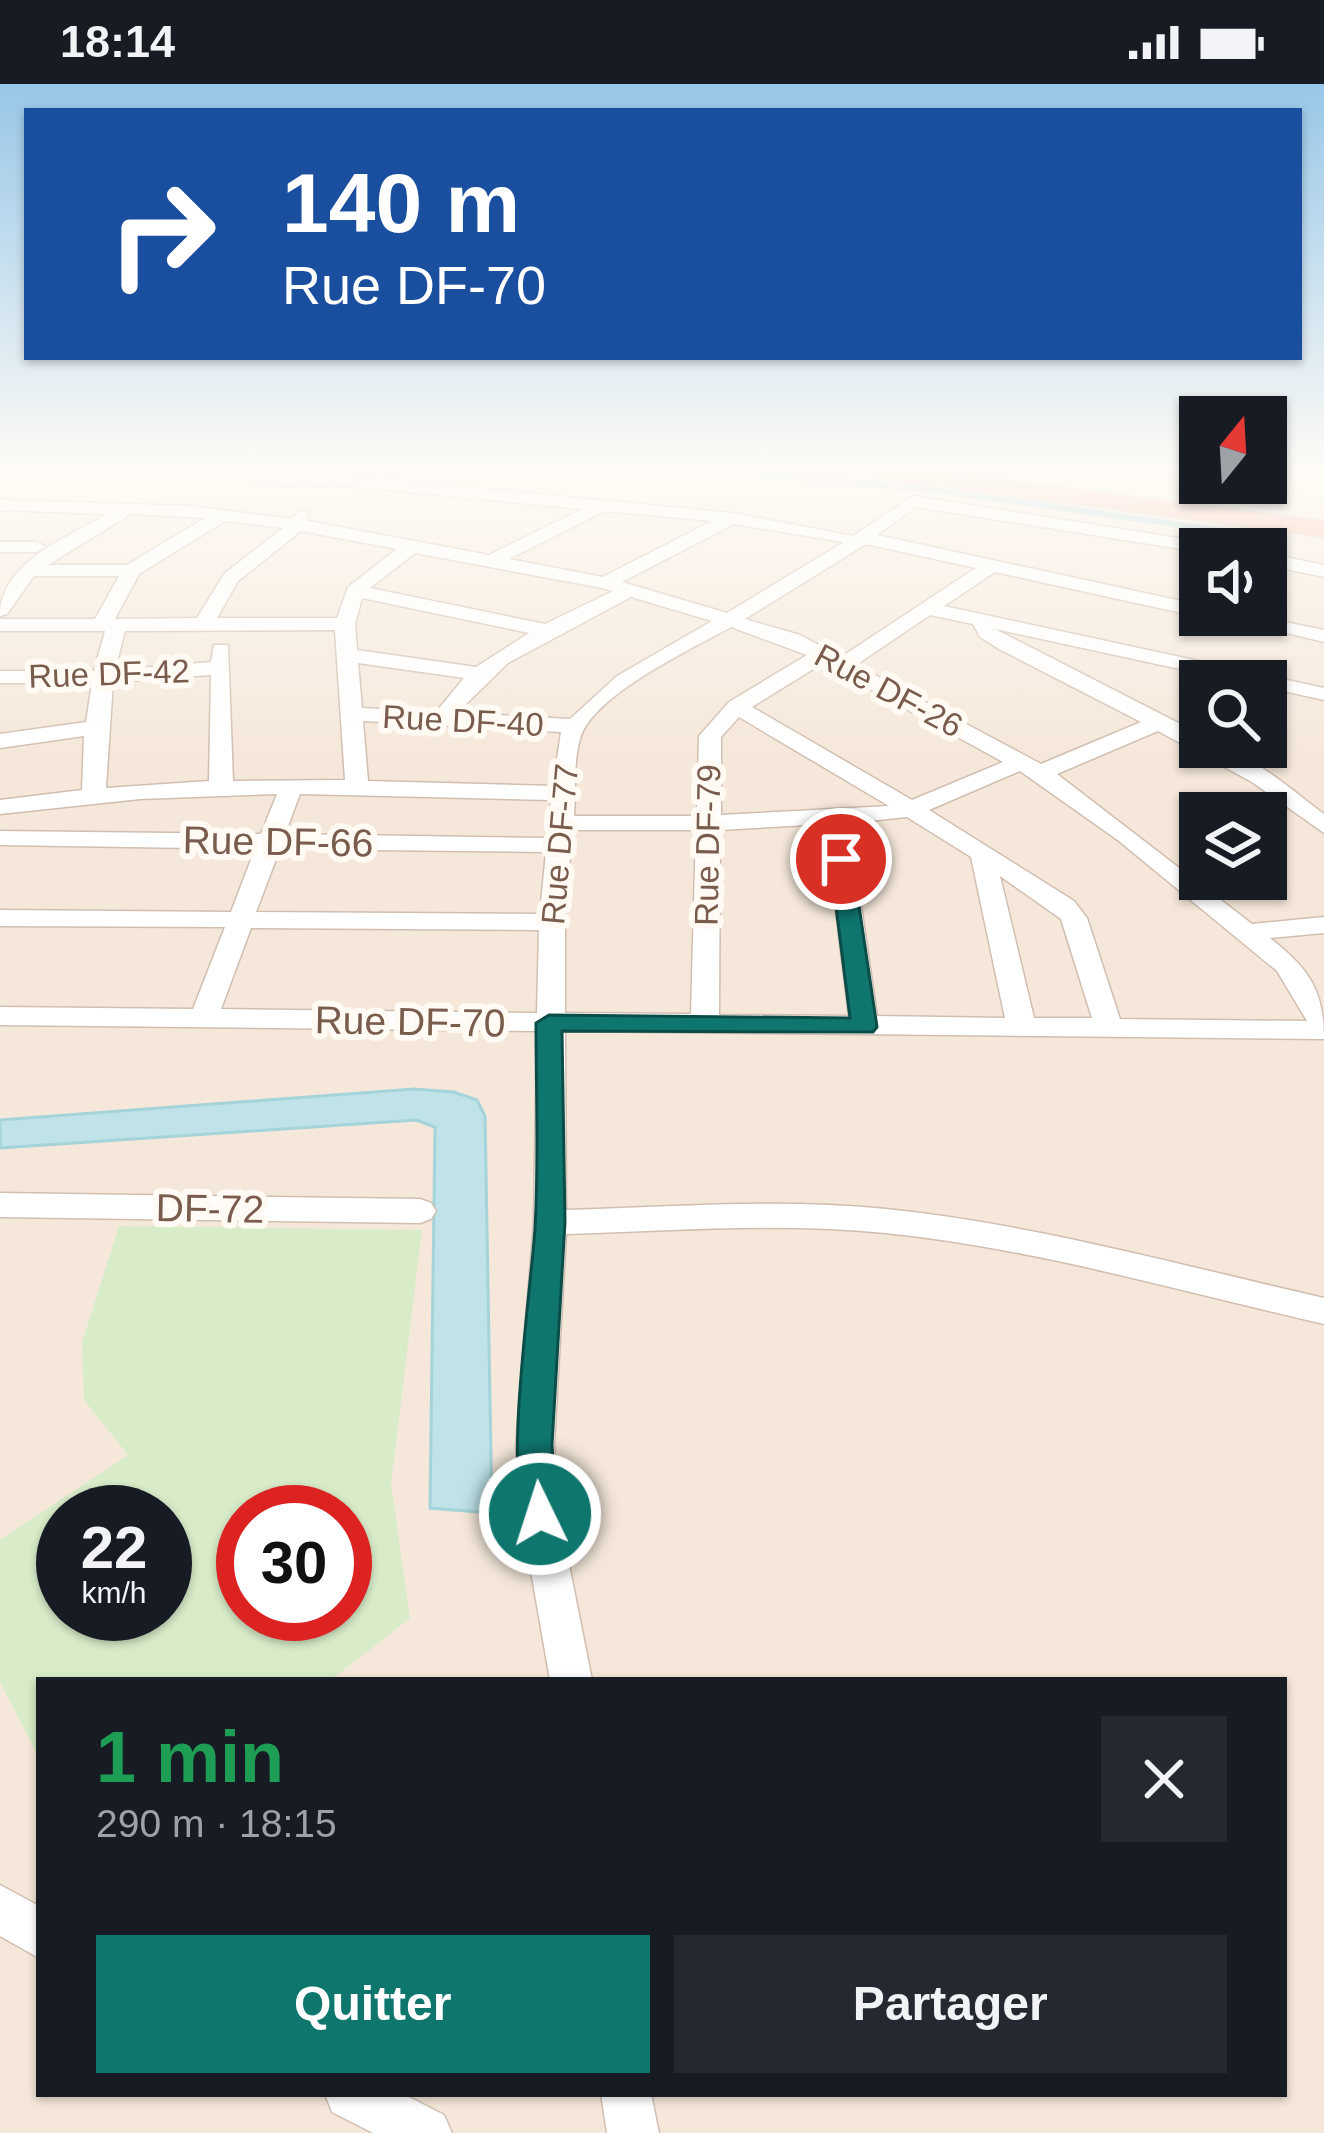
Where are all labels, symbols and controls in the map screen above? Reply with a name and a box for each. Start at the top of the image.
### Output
text: 18:14 [60,16,175,67]
icon: right [84,156,240,312]
text: 140 m [282,156,520,250]
text: Rue DF-70 [282,255,546,315]
north arrow [1179,396,1287,504]
map controls [1179,396,1287,900]
button: sound [1179,528,1287,636]
street label: Rue DF-26 [809,636,969,745]
street label: Rue DF-42 [28,652,190,695]
button: search [1179,660,1287,768]
street label: Rue DF-40 [381,698,545,743]
street label: Rue DF-77 [534,762,585,926]
street label: Rue DF-79 [688,764,727,926]
button: layers [1179,792,1287,900]
pin [790,808,892,910]
street label: Rue DF-66 [182,818,374,865]
icon: arrive [808,826,874,892]
street label: Rue DF-70 [314,998,506,1045]
street label: DF-72 [155,1186,265,1231]
position arrow [477,1451,603,1577]
speed limit sign: 30 [216,1485,372,1641]
text: 22 [81,1514,147,1581]
text: km/h [81,1576,147,1609]
button: close [1101,1716,1227,1842]
text: 1 min [96,1717,284,1797]
text: 290 m · 18:15 [96,1802,337,1845]
button: Quitter [96,1935,650,2073]
button: Partager [674,1935,1227,2073]

